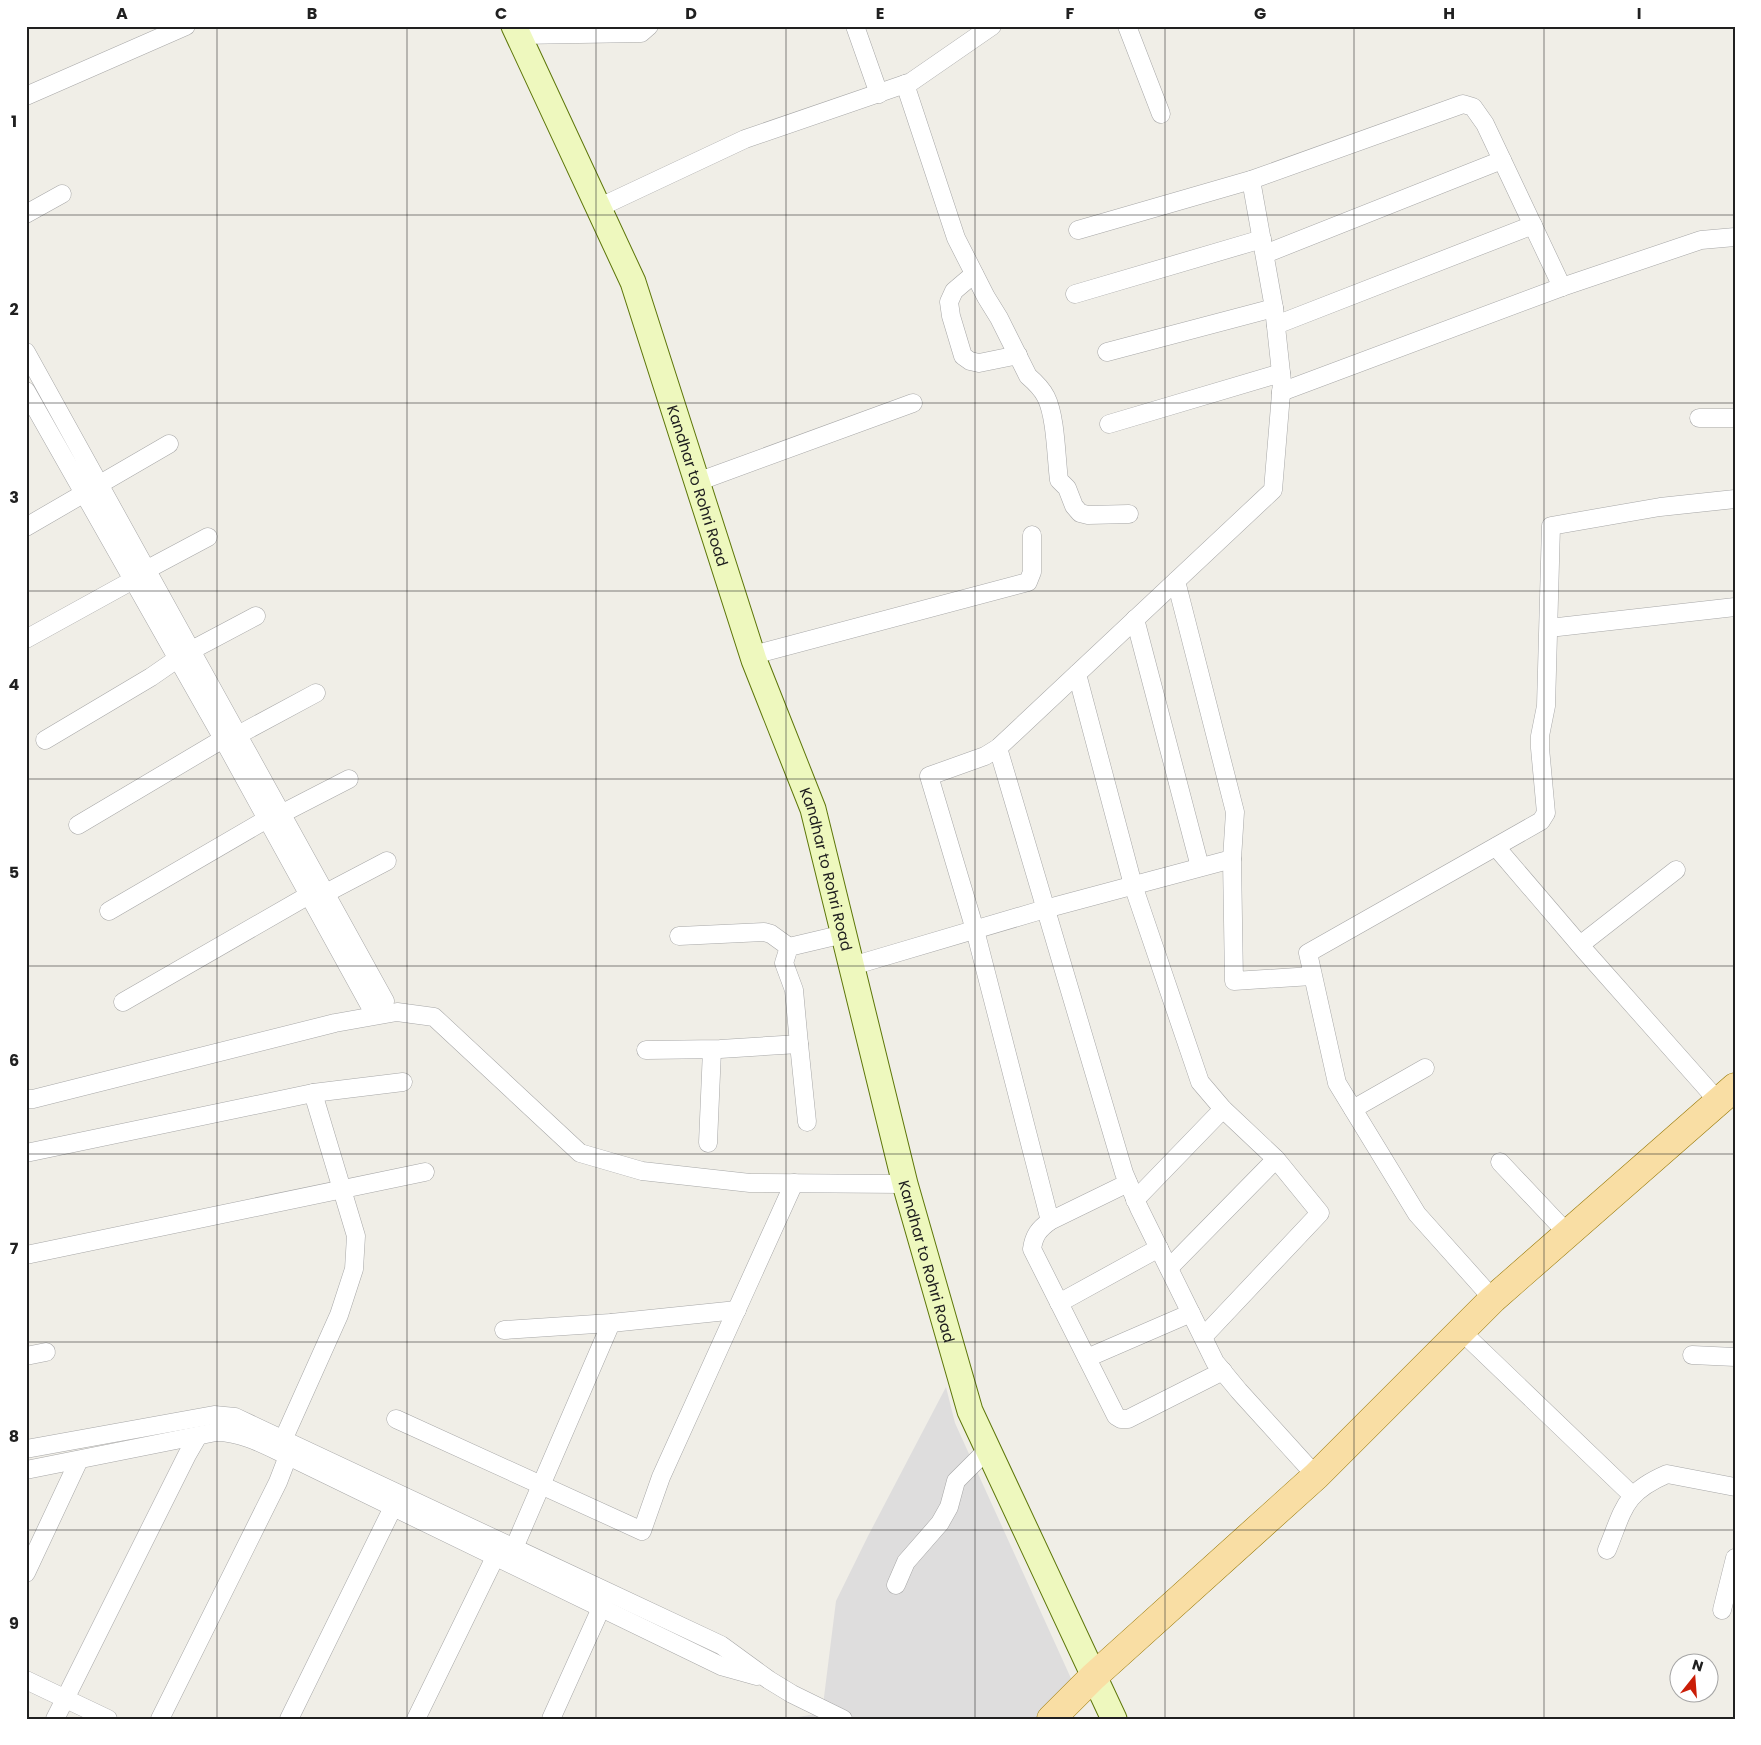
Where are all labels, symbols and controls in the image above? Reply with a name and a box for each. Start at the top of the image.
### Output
text: A [116,2,128,25]
text: B [307,2,317,25]
text: C [495,2,507,25]
text: D [685,2,697,25]
text: E [876,2,884,25]
text: F [1066,2,1075,25]
text: G [1254,2,1266,25]
text: H [1443,2,1455,25]
text: I [1637,2,1641,25]
text: 1 [11,110,17,133]
text: 2 [9,298,19,321]
street label: Kandhar to Rohri Road [663,402,734,569]
text: 3 [9,486,19,509]
text: 4 [9,673,20,696]
street label: Kandhar to Rohri Road [795,784,858,953]
text: 5 [9,861,19,884]
text: 6 [9,1049,19,1072]
street label: Kandhar to Rohri Road [894,1178,960,1345]
text: 7 [10,1237,19,1260]
text: 8 [9,1425,19,1448]
text: 9 [9,1612,19,1635]
north arrow [1668,1652,1718,1702]
text: N [1690,1654,1706,1677]

